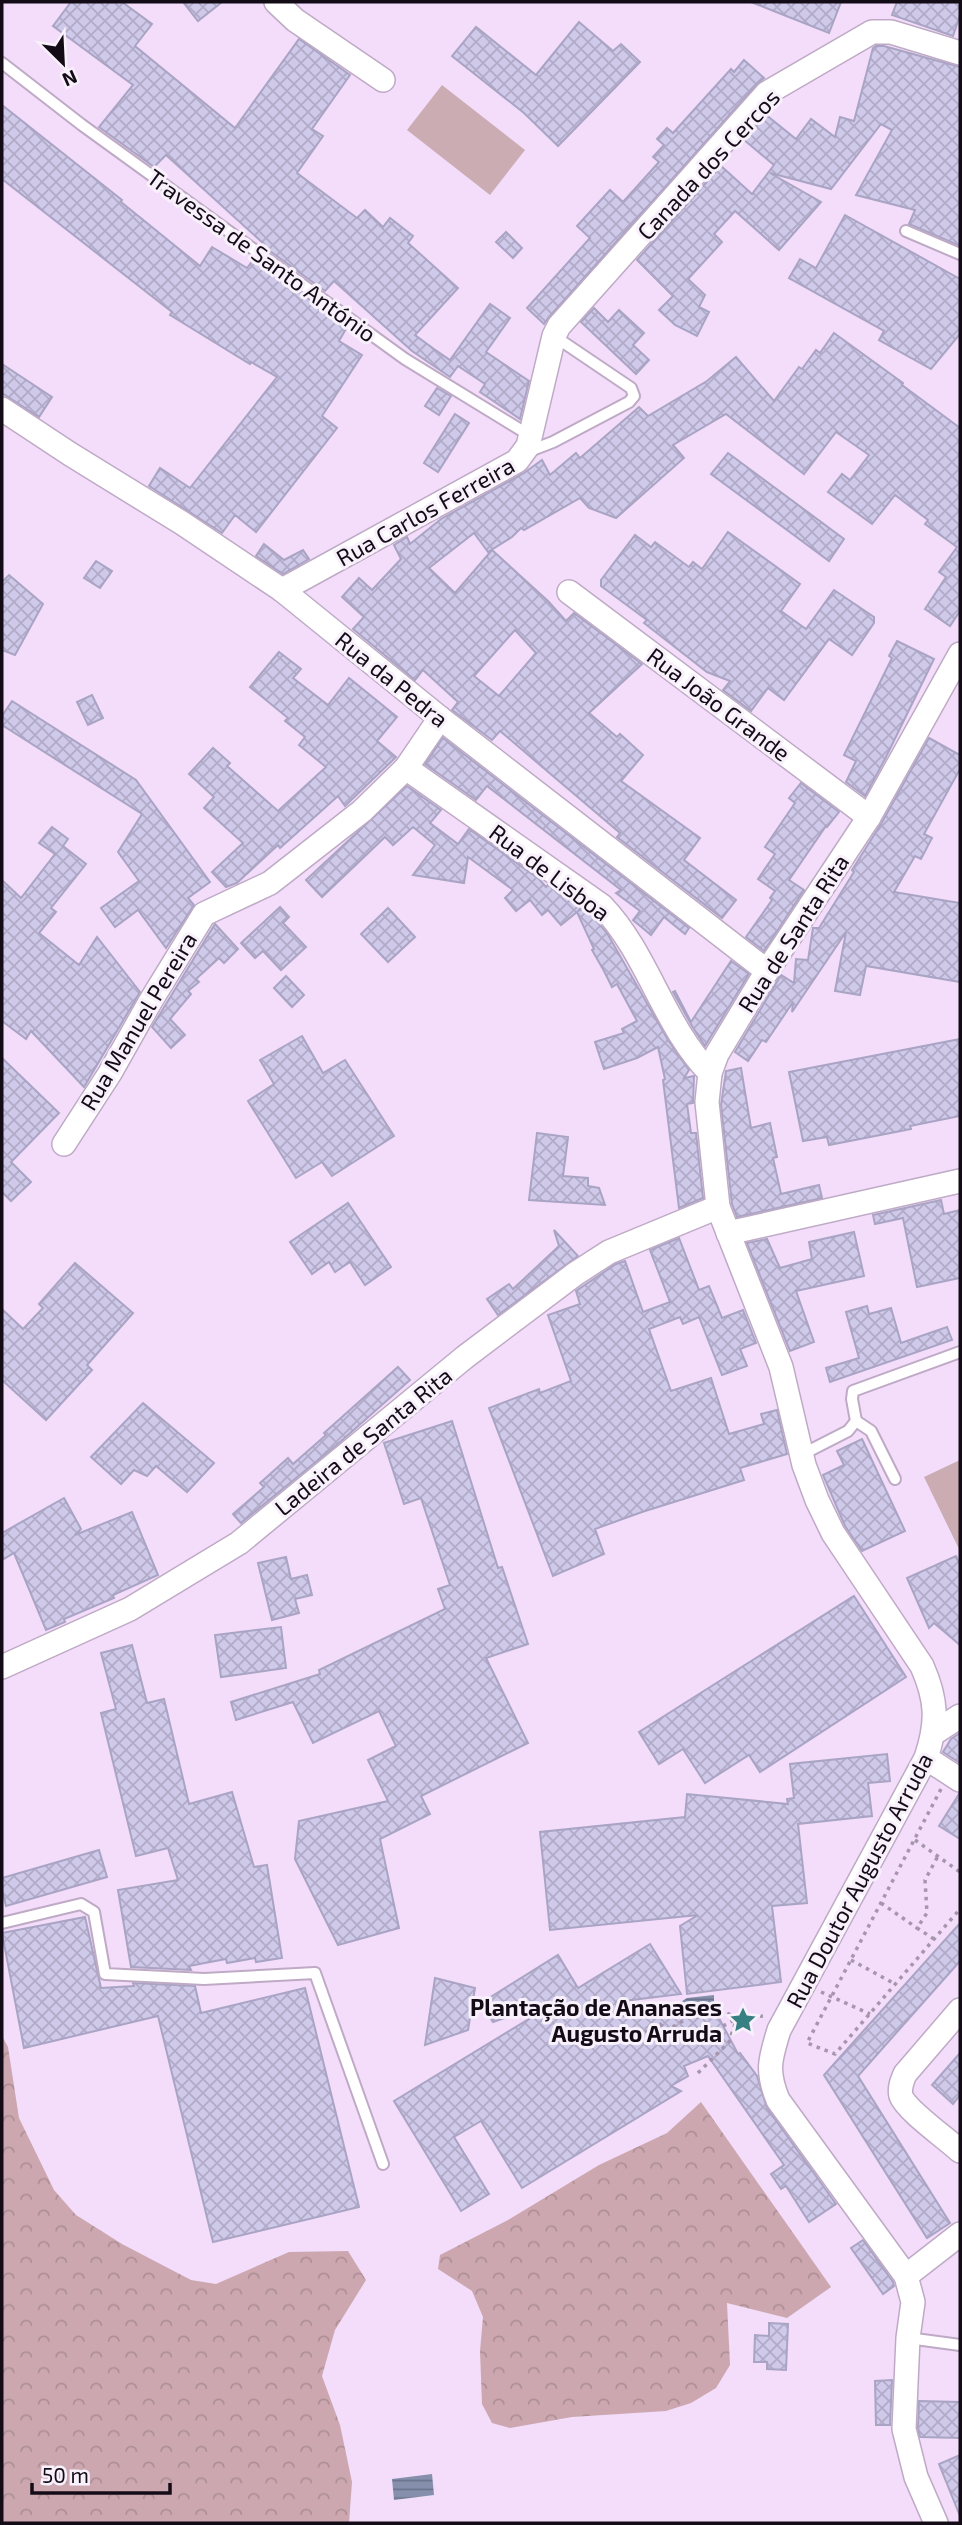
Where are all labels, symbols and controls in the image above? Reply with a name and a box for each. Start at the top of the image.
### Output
north arrow [28,28,98,98]
text: N [59,66,81,92]
street label: Canada dos Cercos [631,83,785,245]
street label: Travessa de Santo António [142,163,382,347]
street label: Rua Carlos Ferreira [331,450,519,572]
street label: Rua da Pedra [330,625,454,733]
street label: Rua João Grande [642,641,796,767]
street label: Rua de Lisboa [484,818,616,926]
street label: Rua de Santa Rita [732,849,854,1017]
street label: Rua Manuel Pereira [74,927,202,1115]
street label: Ladeira de Santa Rita [269,1361,457,1521]
street label: Rua Doutor Augusto Arruda [780,1748,938,2012]
place label: Plantação de Ananases Augusto Arruda [470,1993,722,2047]
place icon: Plantação de Ananases Augusto Arruda [728,2005,758,2035]
scale bar [32,2452,170,2496]
text: 50 m [42,2462,89,2487]

